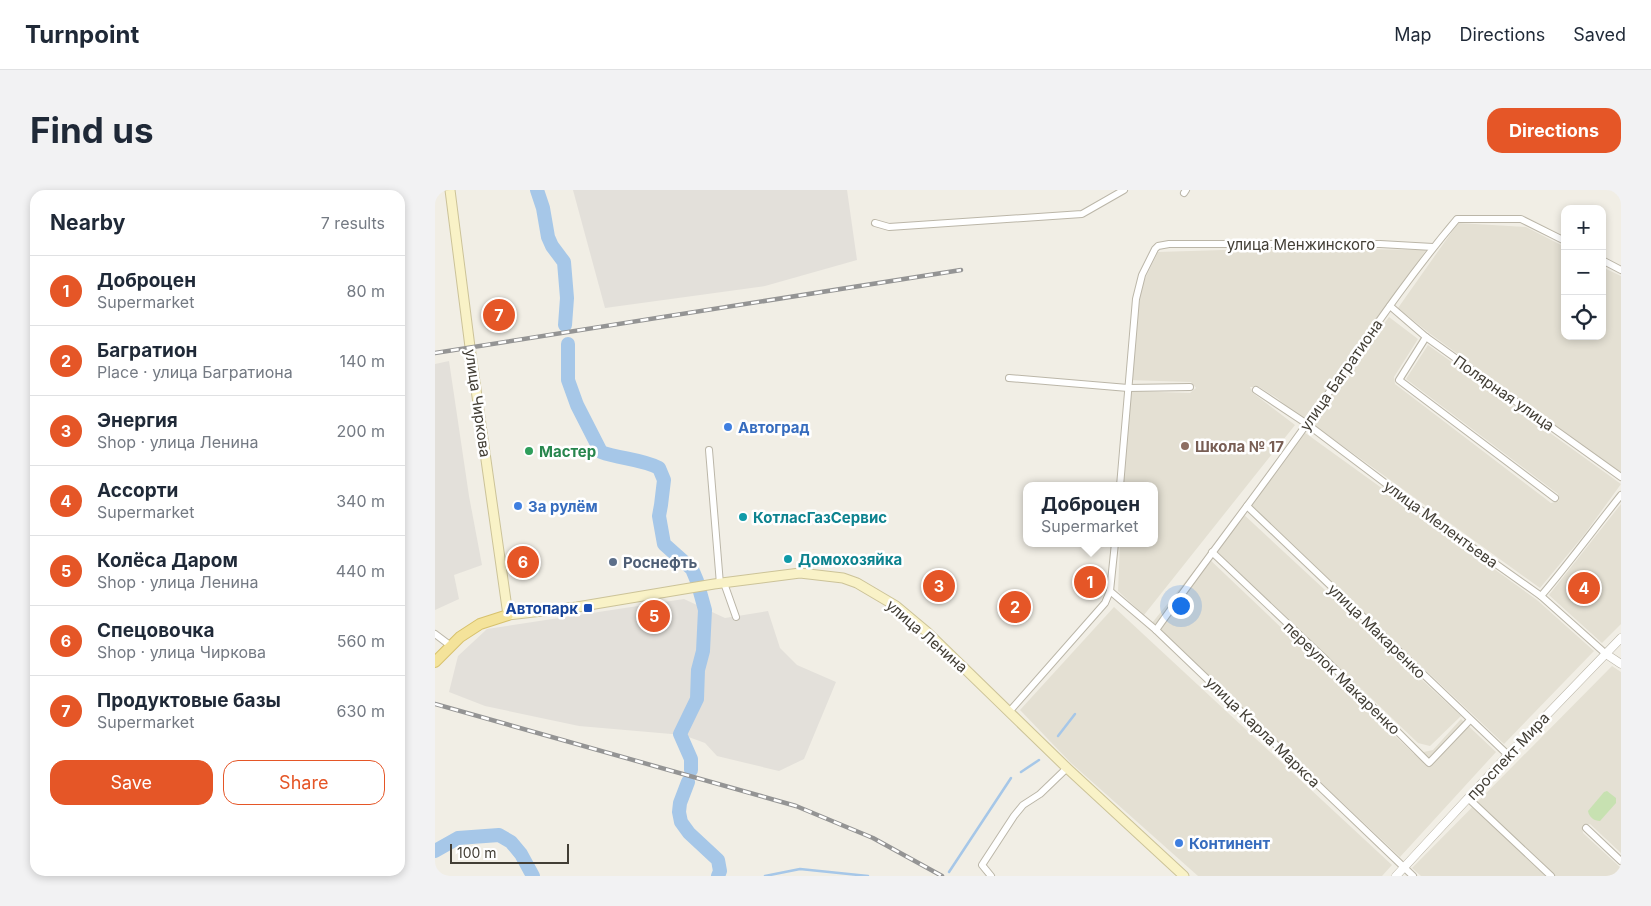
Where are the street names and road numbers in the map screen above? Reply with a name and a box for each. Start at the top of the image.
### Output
street label: улица Менжинского [1227,235,1375,254]
street label: улица Багратиона [1295,316,1387,434]
street label: улица Чиркова [461,348,495,458]
street label: Полярная улица [1450,351,1558,435]
street label: улица Мелентьева [1380,476,1502,572]
street label: улица Макаренко [1324,579,1430,683]
street label: улица Ленина [882,595,972,677]
street label: переулок Макаренко [1280,617,1404,739]
street label: улица Карла Маркса [1202,672,1324,792]
street label: проспект Мира [1463,708,1553,804]

